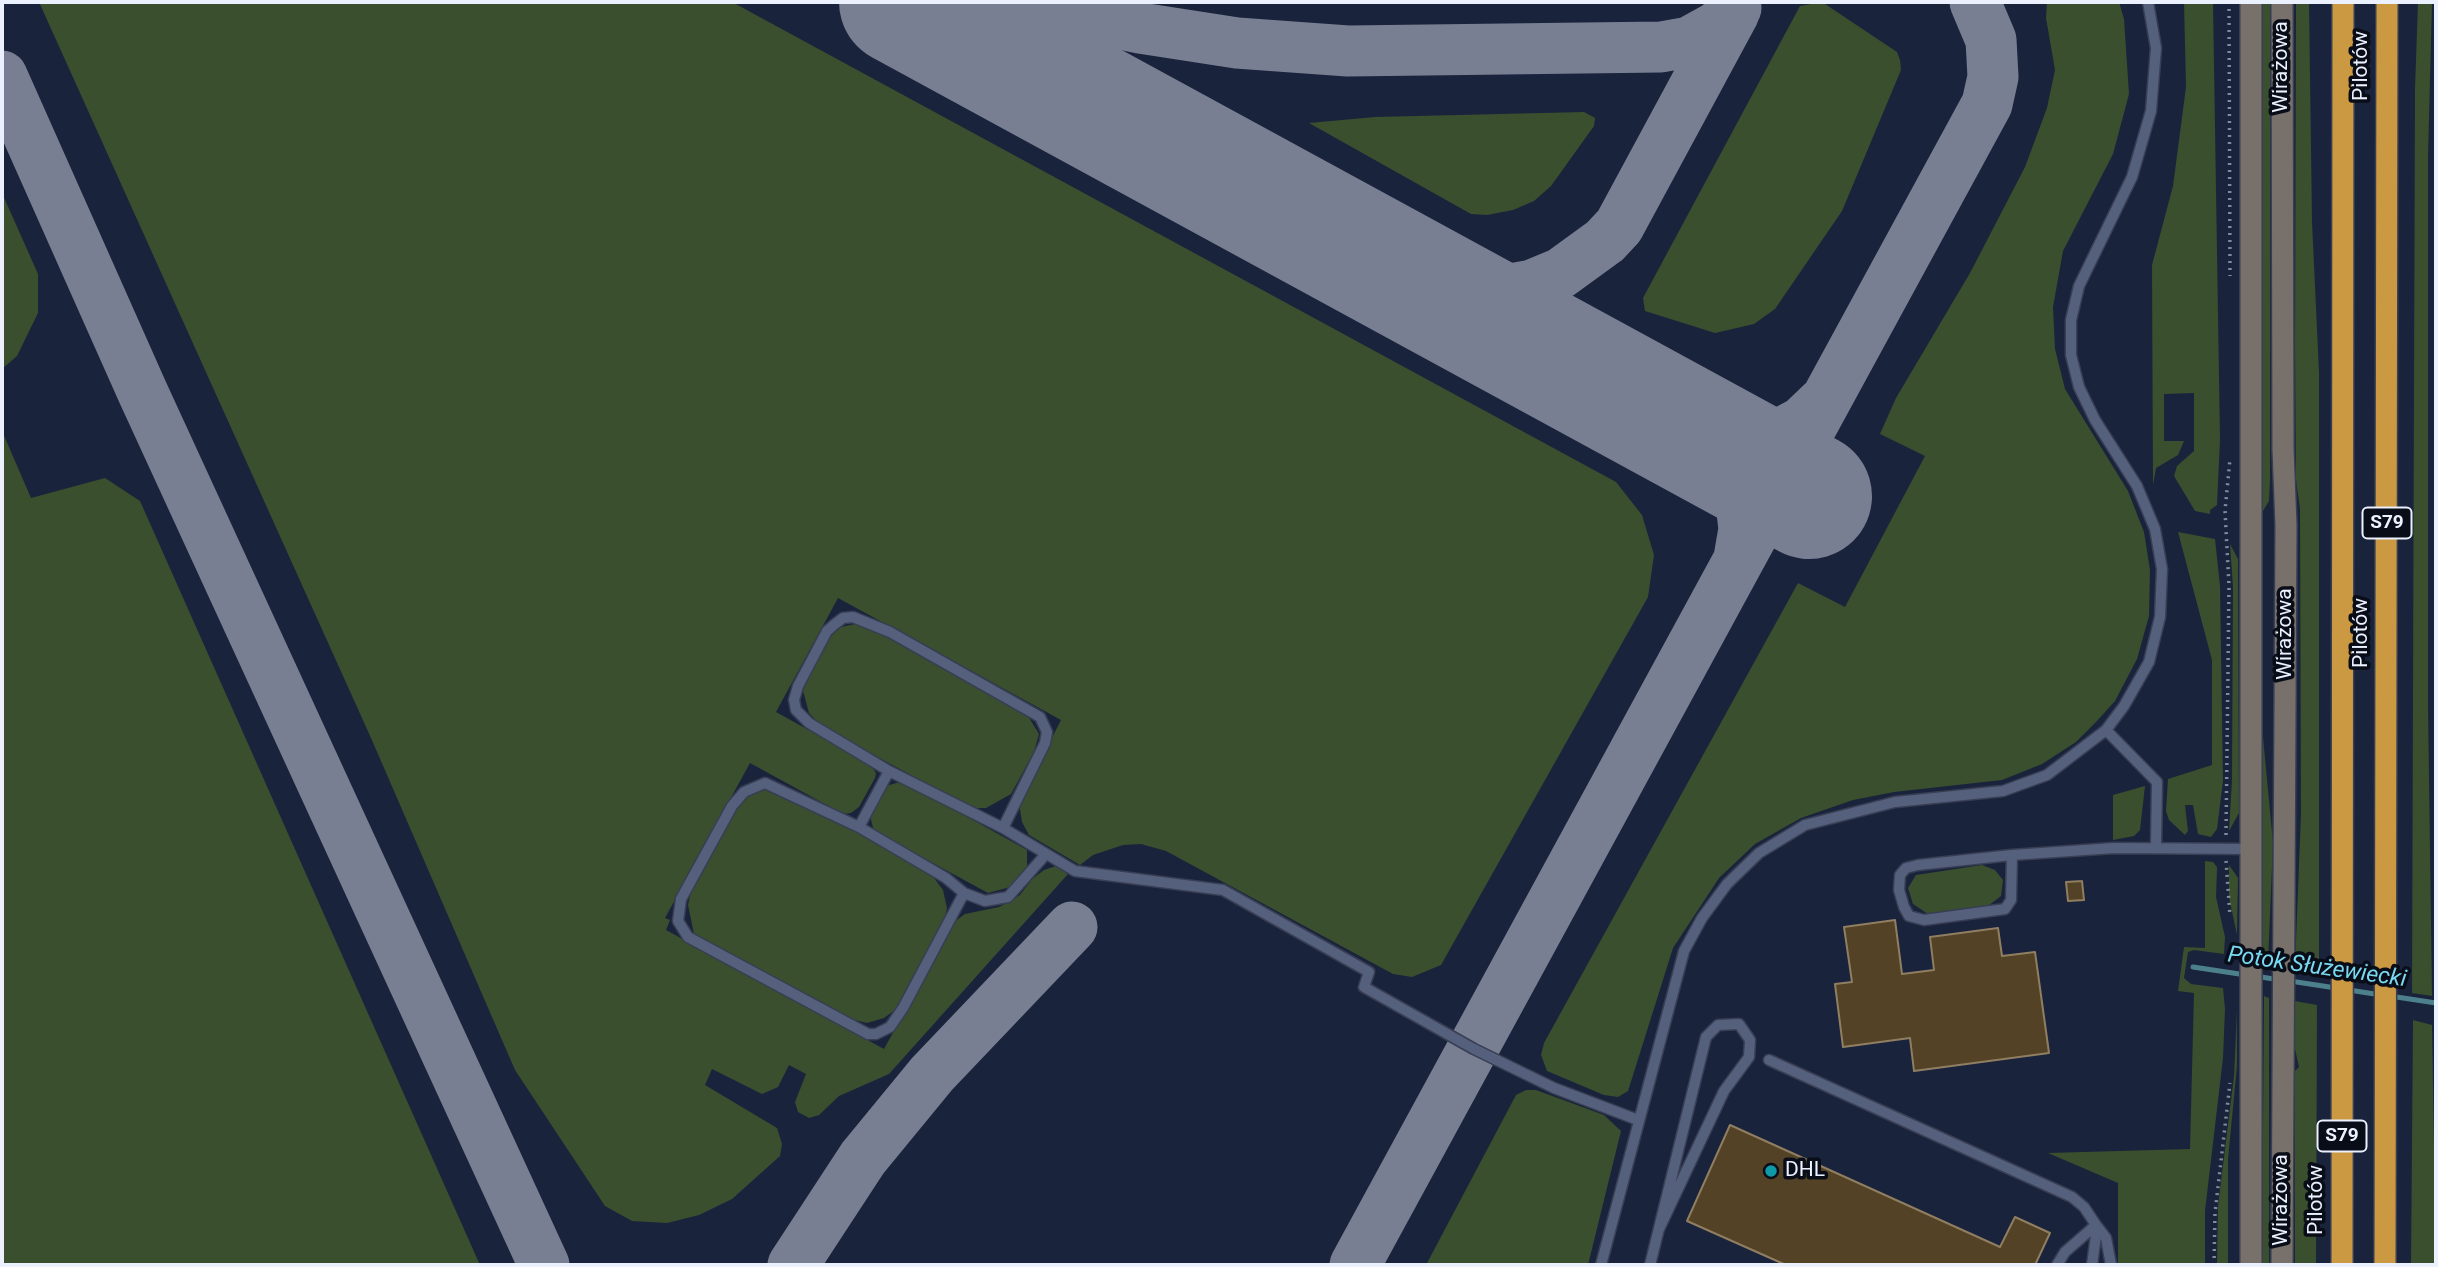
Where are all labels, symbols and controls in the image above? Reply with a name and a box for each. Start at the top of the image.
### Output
street label: Wirażowa [2269,21,2295,113]
street label: Pilotów [2349,31,2375,101]
road number: S79 [2362,508,2412,538]
street label: Wirażowa [2273,588,2299,680]
street label: Pilotów [2349,598,2375,668]
water label: Potok Służewiecki [2226,942,2408,994]
road number: S79 [2318,1120,2366,1152]
street label: Wirażowa [2269,1154,2295,1246]
place label: DHL [1785,1158,1825,1184]
marker: DHL [1763,1163,1779,1179]
street label: Pilotów [2304,1165,2330,1235]

